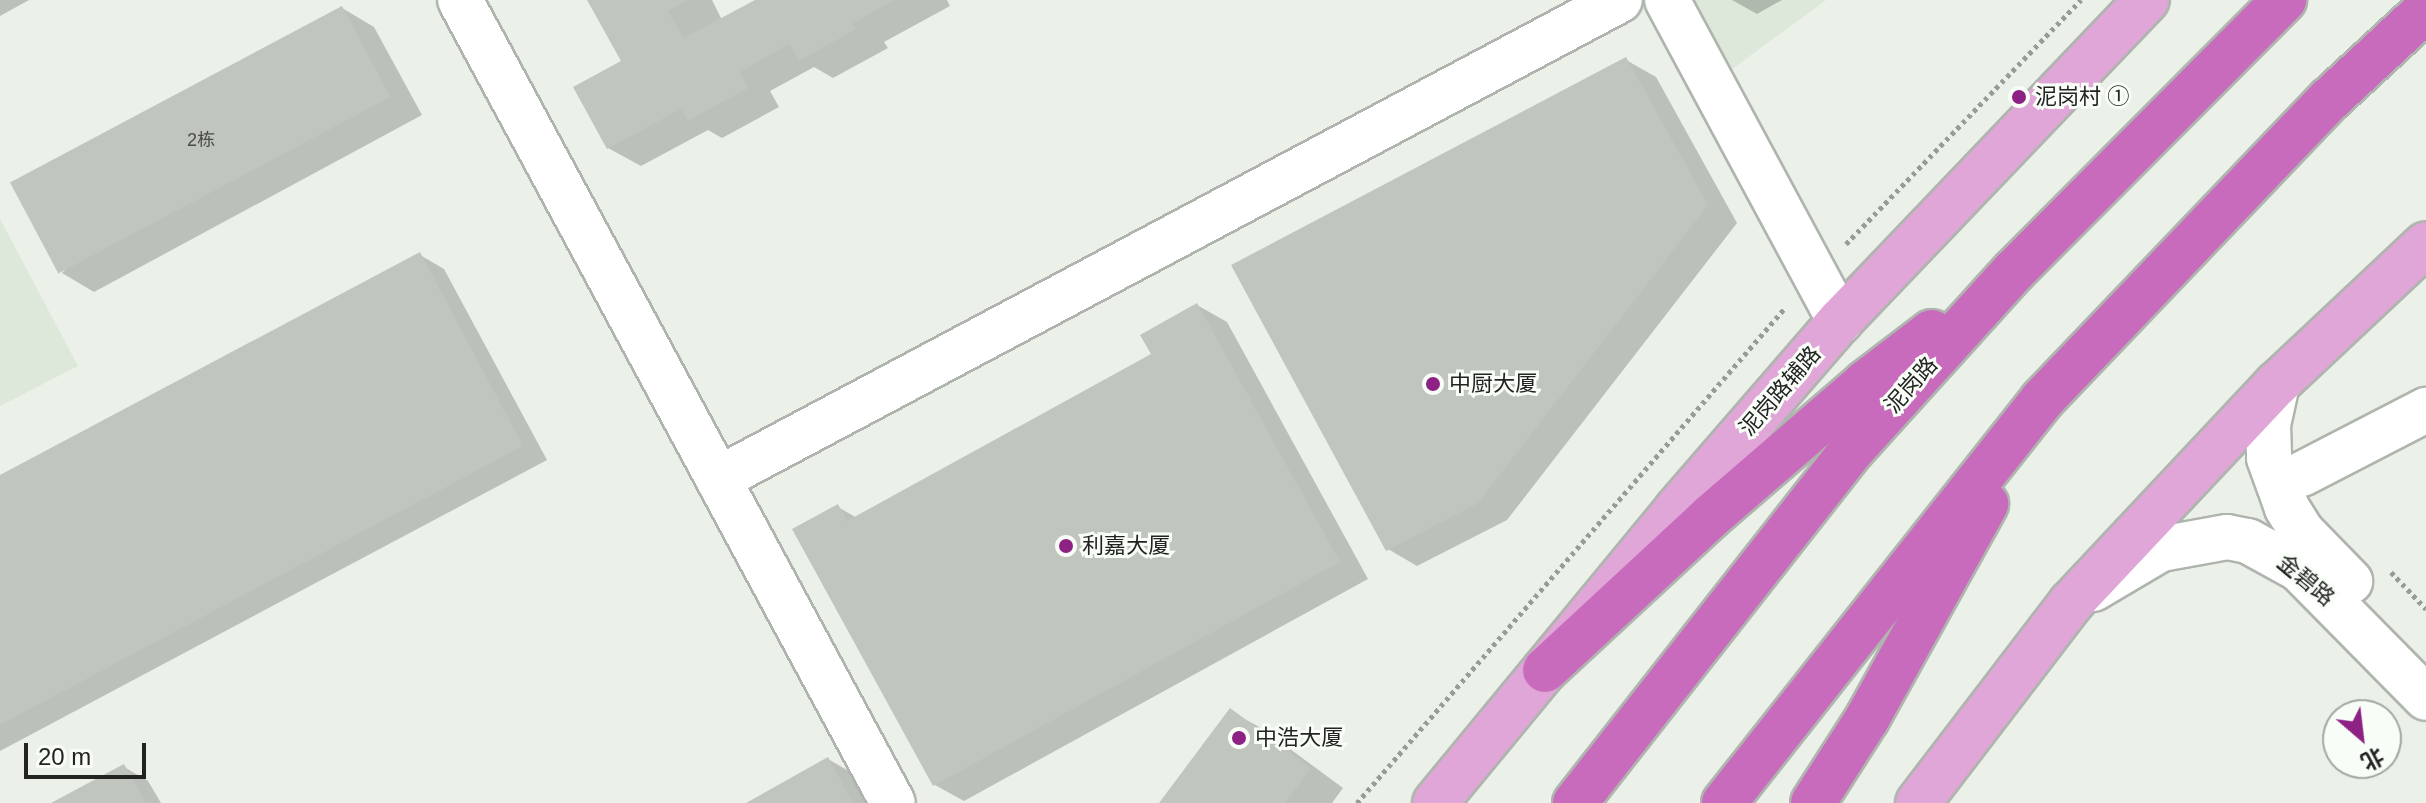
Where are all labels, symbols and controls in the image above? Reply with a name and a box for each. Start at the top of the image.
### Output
place label: 泥岗村 ① [2035,84,2129,110]
marker: 泥岗村 ① [2010,88,2028,106]
house number: 2栋 [187,129,215,151]
street label: 泥岗路辅路 [1734,341,1826,441]
street label: 泥岗路 [1879,352,1943,418]
place label: 中厨大厦 [1449,371,1537,397]
marker: 中厨大厦 [1424,375,1442,393]
place label: 利嘉大厦 [1082,533,1170,559]
marker: 利嘉大厦 [1057,537,1075,555]
street label: 金碧路 [2272,549,2340,611]
north arrow [2322,699,2402,779]
place label: 中浩大厦 [1255,725,1343,751]
scale bar [28,727,150,777]
marker: 中浩大厦 [1230,729,1248,747]
text: 20 m [38,743,91,770]
text: 北 [2357,743,2388,775]

